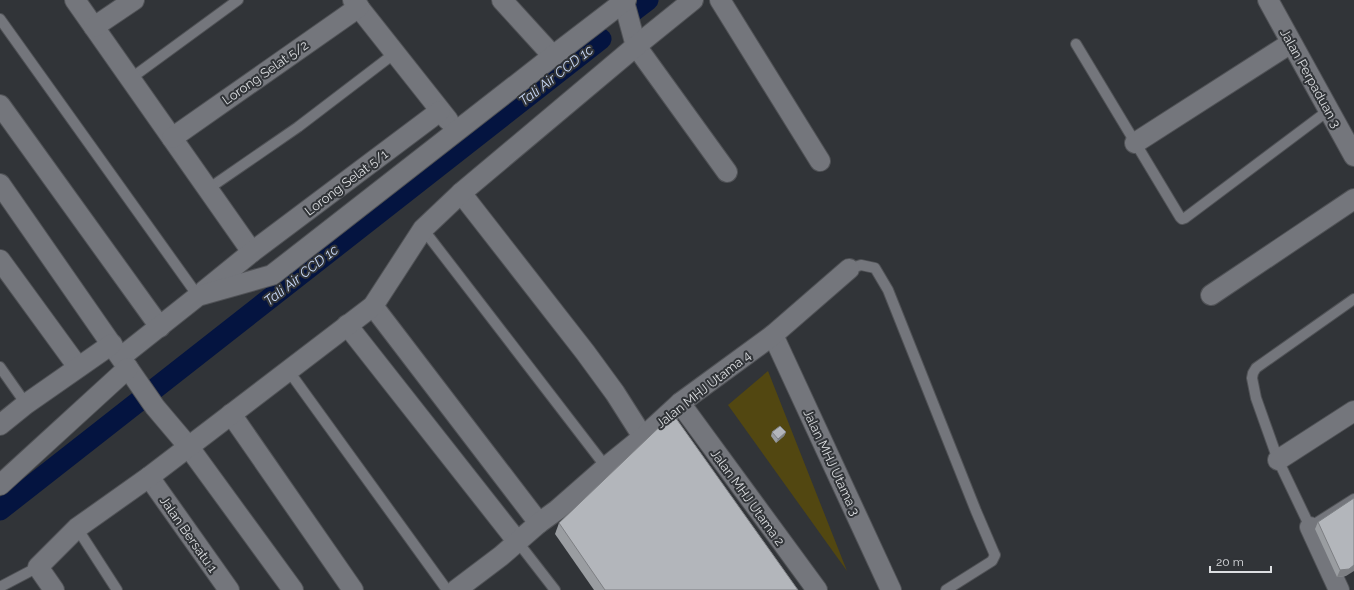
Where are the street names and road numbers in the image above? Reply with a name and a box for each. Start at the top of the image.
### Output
street label: Jalan Perpaduan 3 [1277,26,1344,130]
street label: Lorong Selat 5/2 [219,37,311,108]
street label: Lorong Selat 5/1 [302,146,391,219]
street label: Jalan MHJ Utama 4 [653,348,754,431]
street label: Jalan MHJ Utama 3 [800,407,863,518]
street label: Jalan MHJ Utama 2 [708,446,788,549]
street label: Jalan Bersatu 1 [157,493,221,576]

